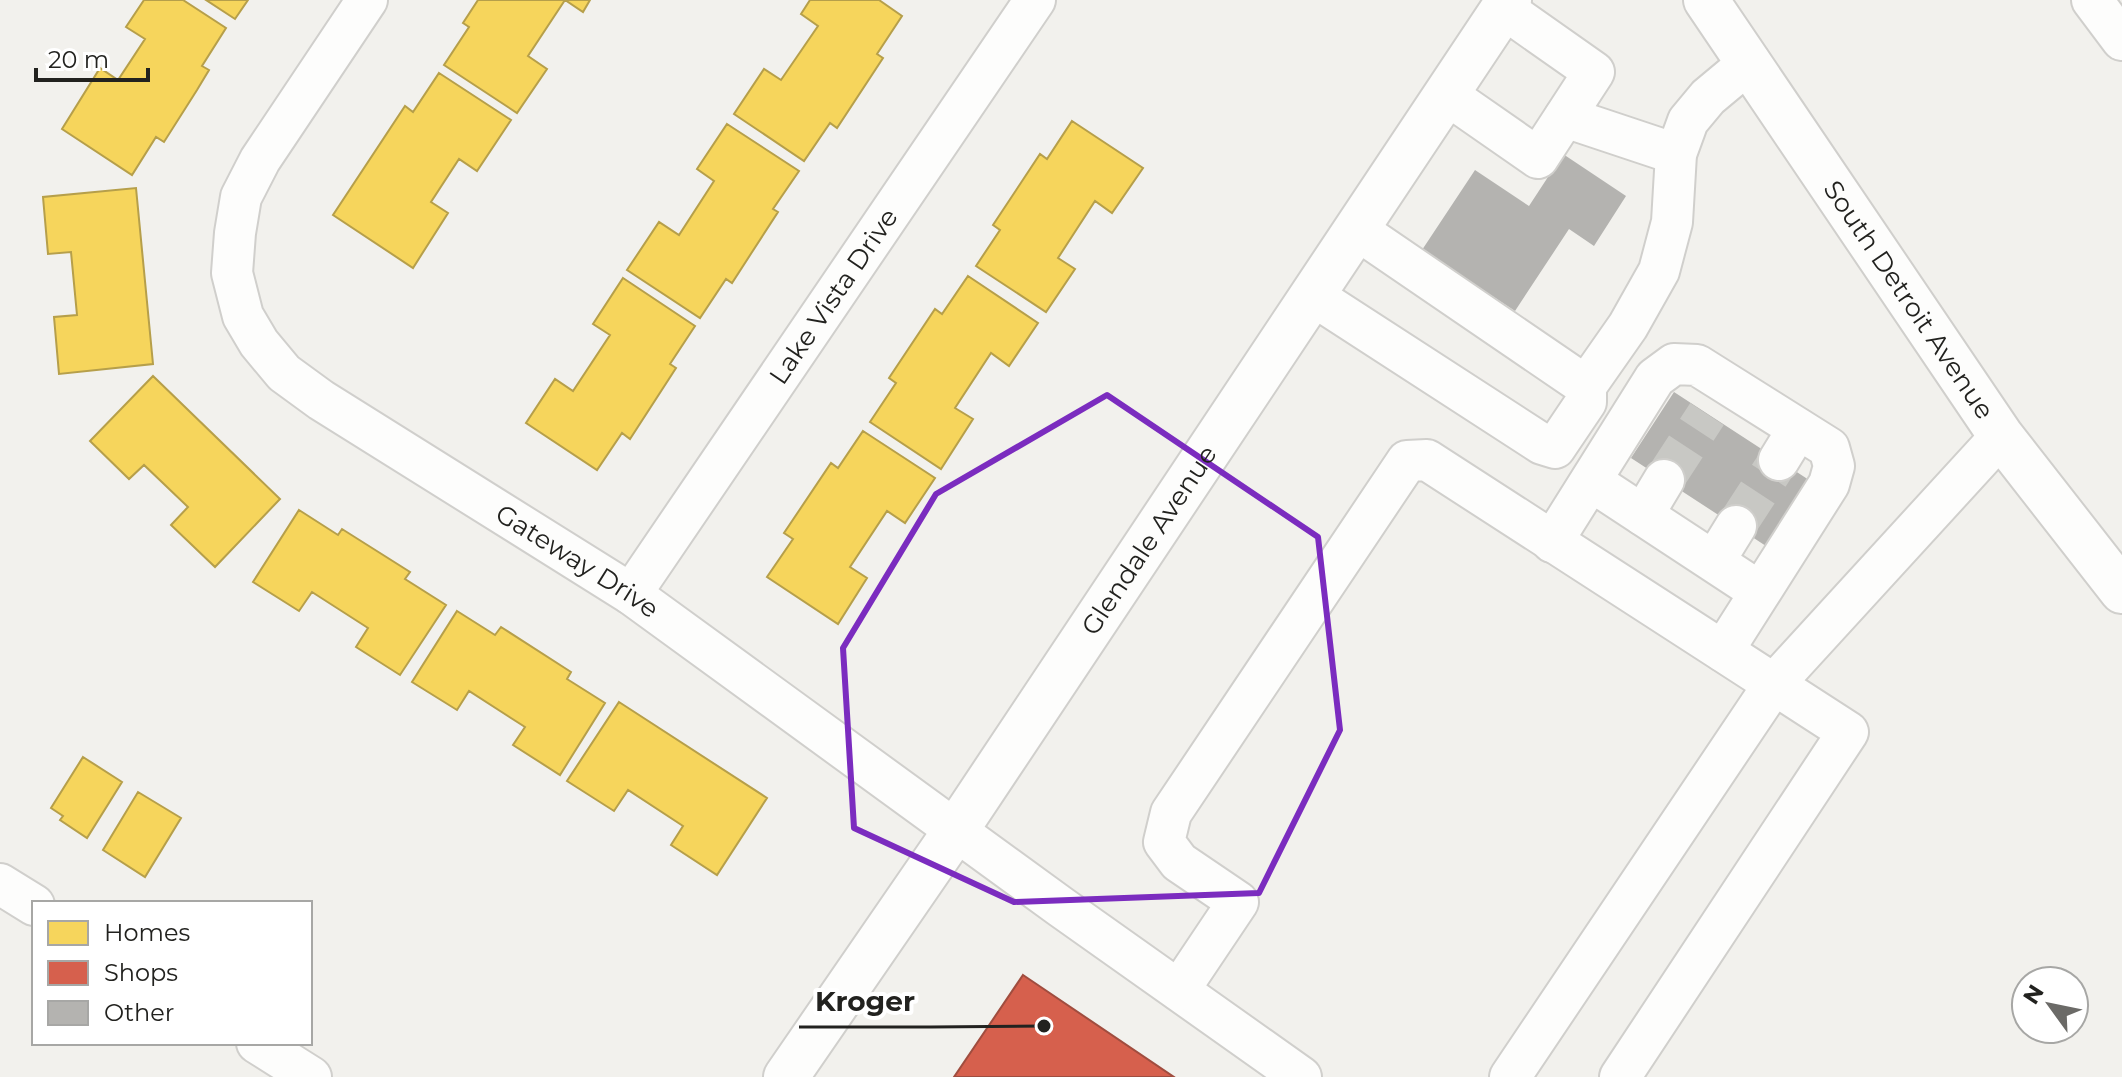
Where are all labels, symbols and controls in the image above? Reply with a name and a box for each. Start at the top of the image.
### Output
scale bar [36,32,148,82]
text: 20 m [48,45,109,74]
street label: South Detroit Avenue [1817,174,2001,425]
street label: Lake Vista Drive [762,202,905,390]
street label: Glendale Avenue [1074,439,1224,641]
street label: Gateway Drive [490,497,665,625]
legend [32,901,312,1045]
text: Homes [104,918,190,947]
text: Shops [104,958,178,987]
north arrow [2010,965,2090,1045]
callout: Kroger [799,975,931,1027]
text: N [2017,980,2050,1009]
text: Kroger [815,984,915,1018]
text: Other [104,998,174,1027]

